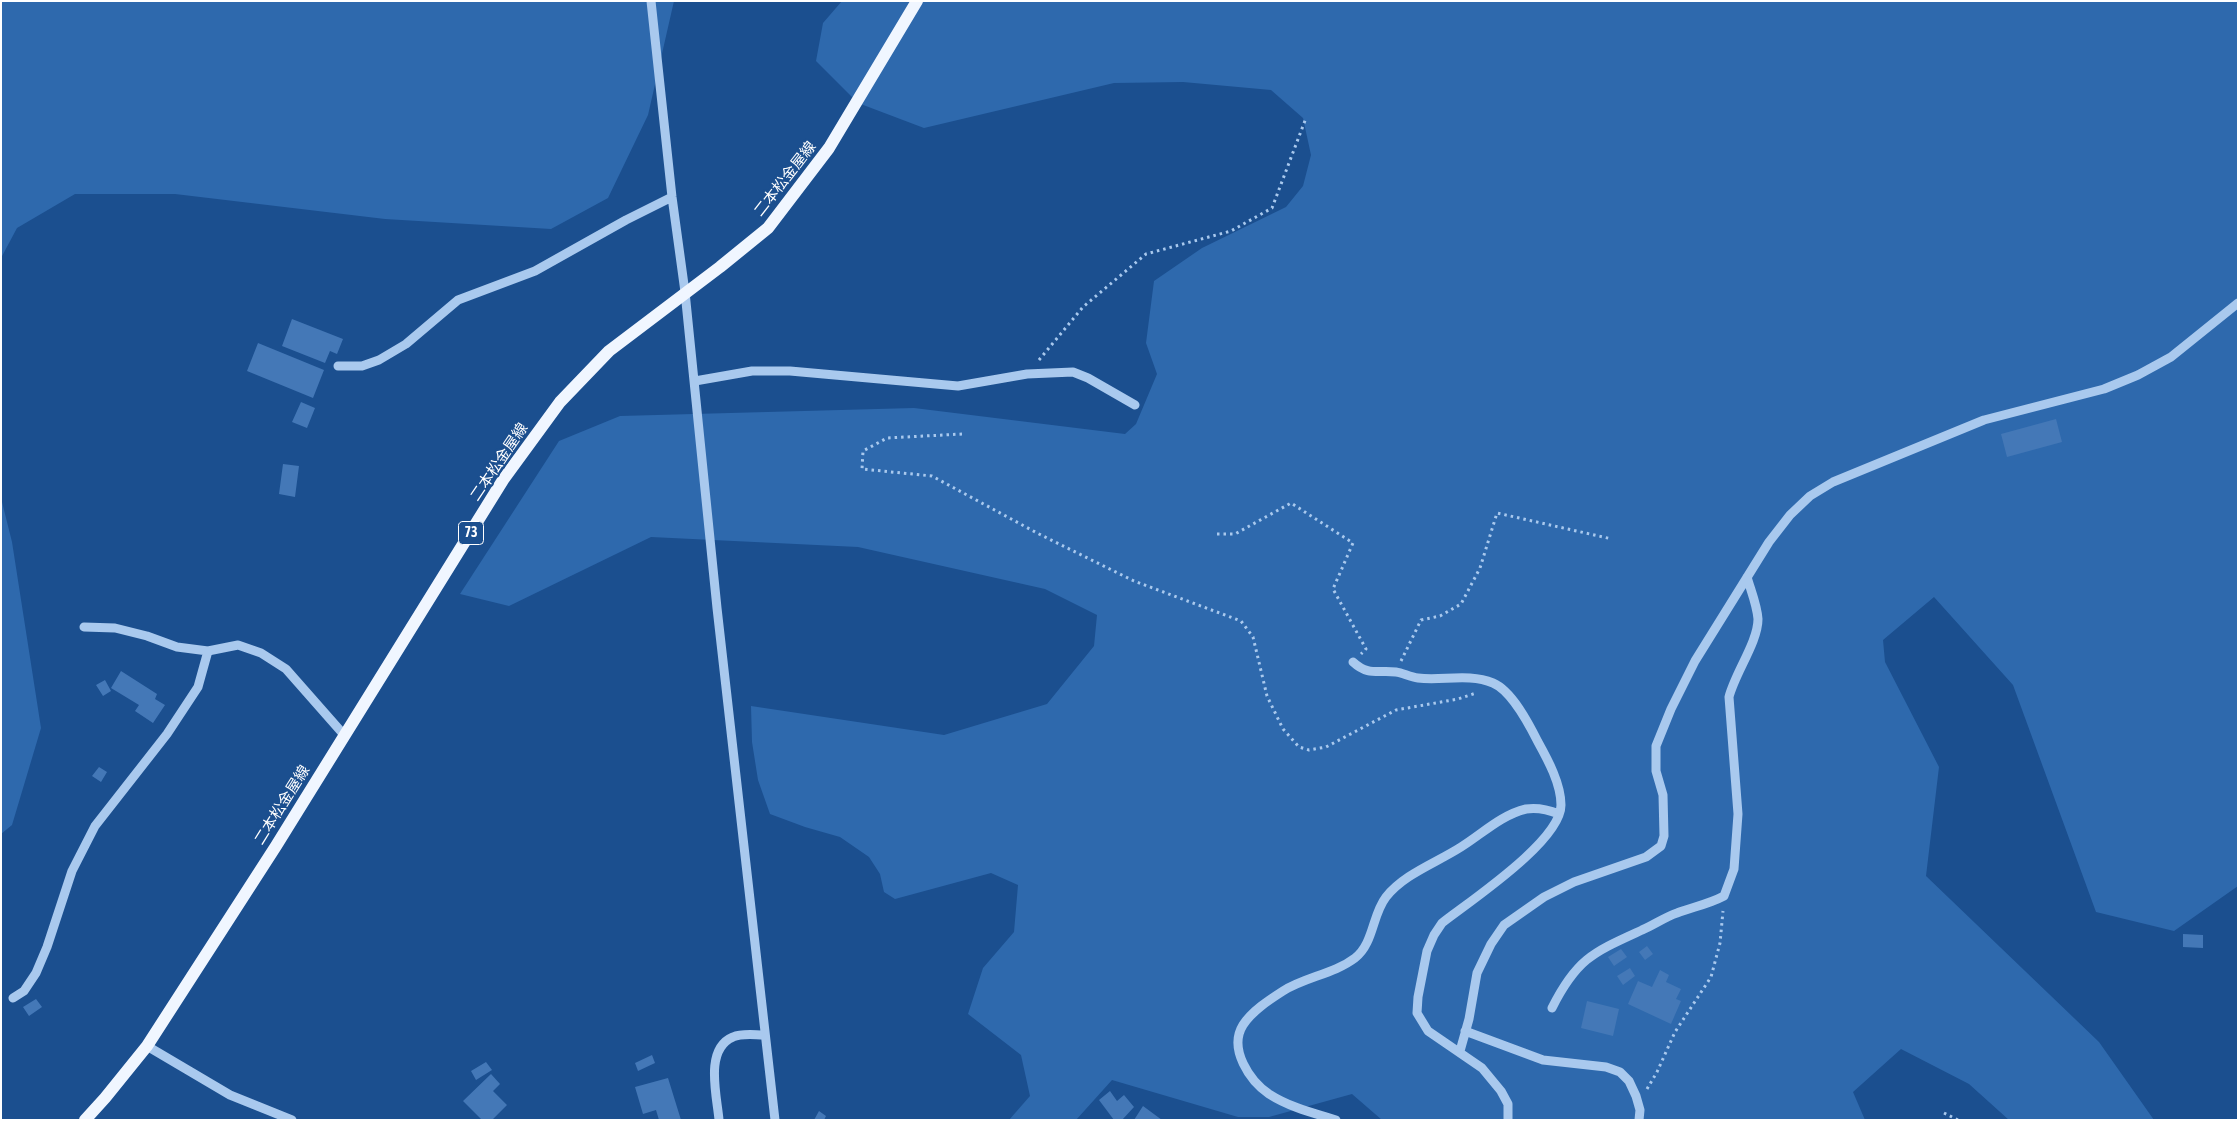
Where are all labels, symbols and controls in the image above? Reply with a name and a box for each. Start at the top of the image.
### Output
street label: 二本松金屋線 [750,138,820,220]
street label: 二本松金屋線 [466,420,532,504]
road number: 73 [458,522,484,544]
street label: 二本松金屋線 [251,762,313,848]

